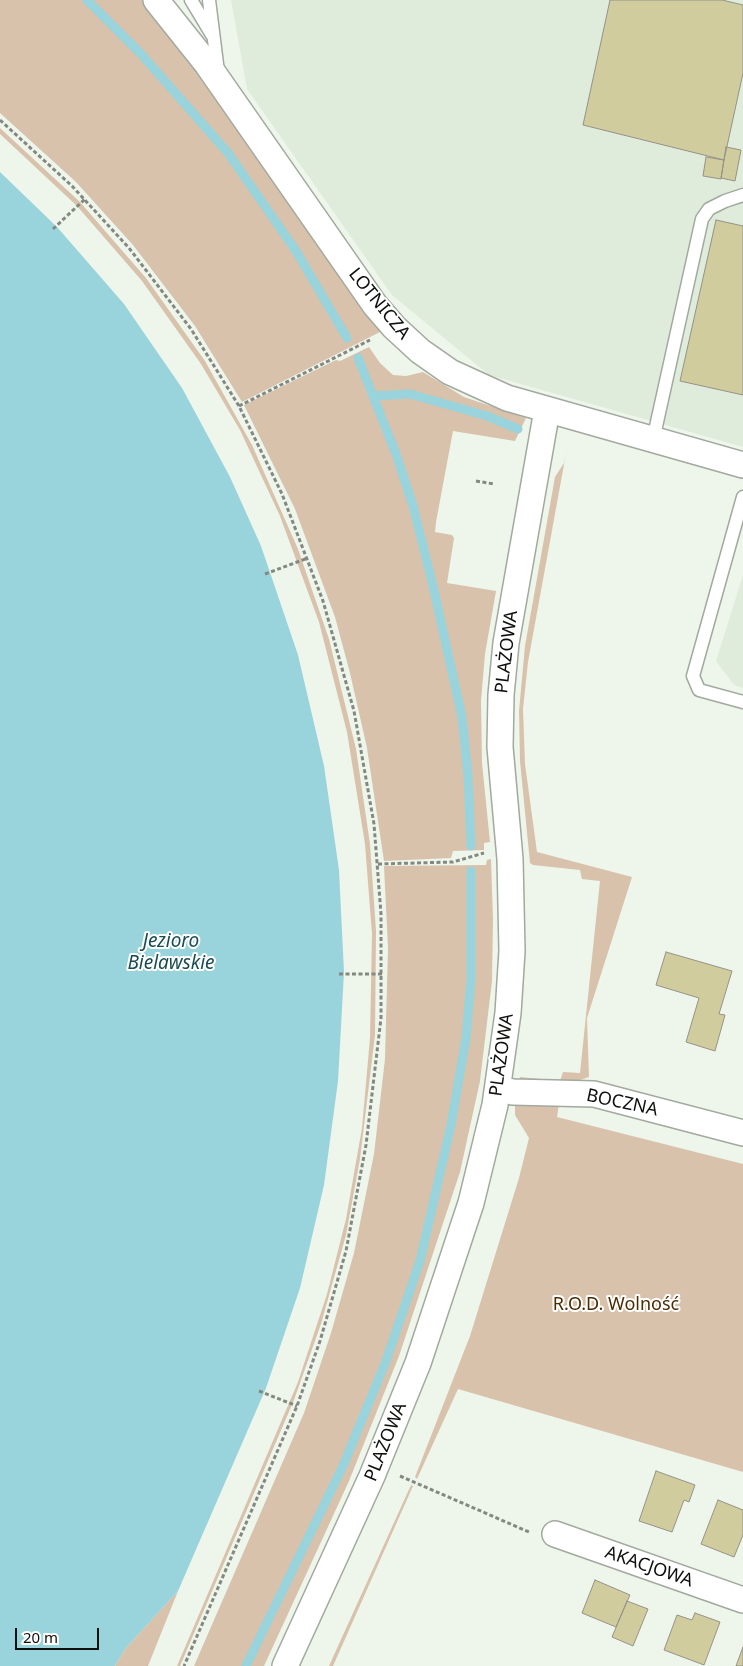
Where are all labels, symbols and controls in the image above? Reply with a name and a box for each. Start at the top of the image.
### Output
street label: LOTNICZA [344,264,414,344]
street label: PLAŻOWA [491,609,523,695]
water label: Jezioro Bielawskie [127,931,215,975]
street label: PLAŻOWA [486,1012,518,1098]
street label: BOCZNA [584,1085,660,1121]
park label: R.O.D. Wolność [553,1294,679,1316]
street label: PLAŻOWA [360,1399,412,1485]
street label: AKACJOWA [602,1542,696,1592]
scale bar [18,1618,101,1650]
text: 20 m [23,1627,58,1647]

